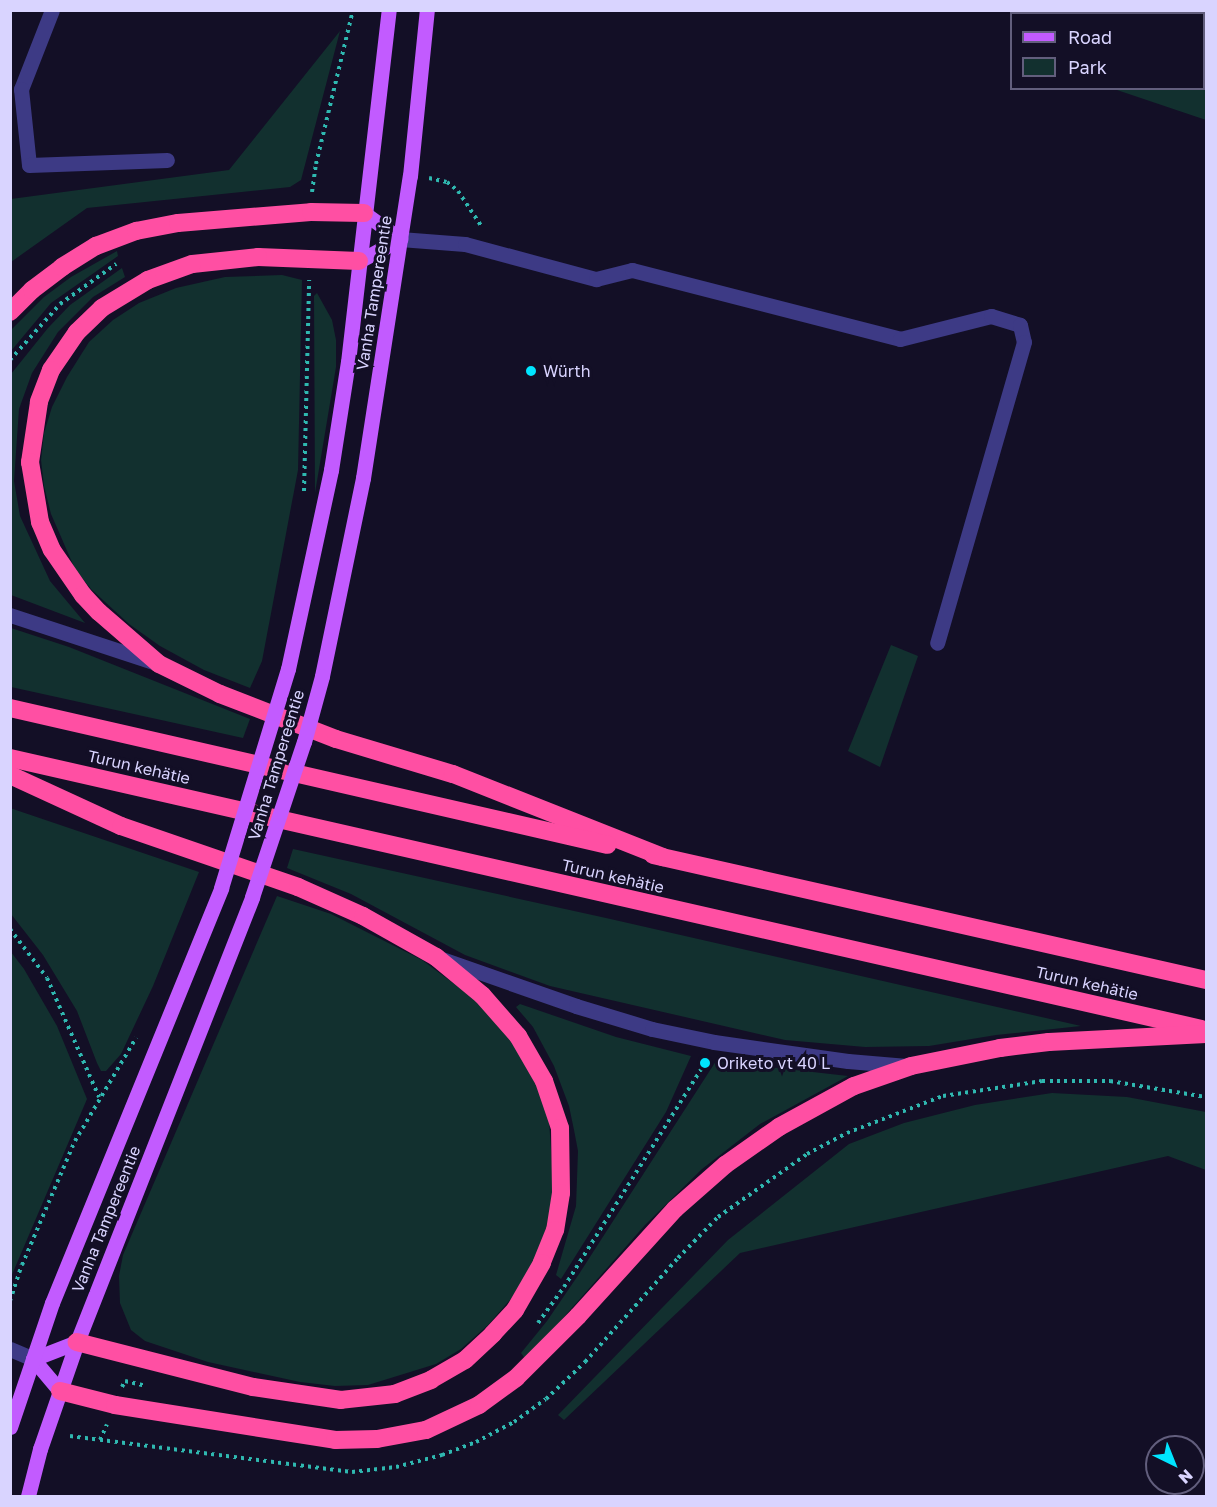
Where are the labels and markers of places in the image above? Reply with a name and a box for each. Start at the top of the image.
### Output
place label: Würth [543,361,591,381]
marker: Würth [524,364,538,378]
place label: Oriketo vt 40 L [717,1053,830,1073]
marker: Oriketo vt 40 L [698,1056,712,1070]

